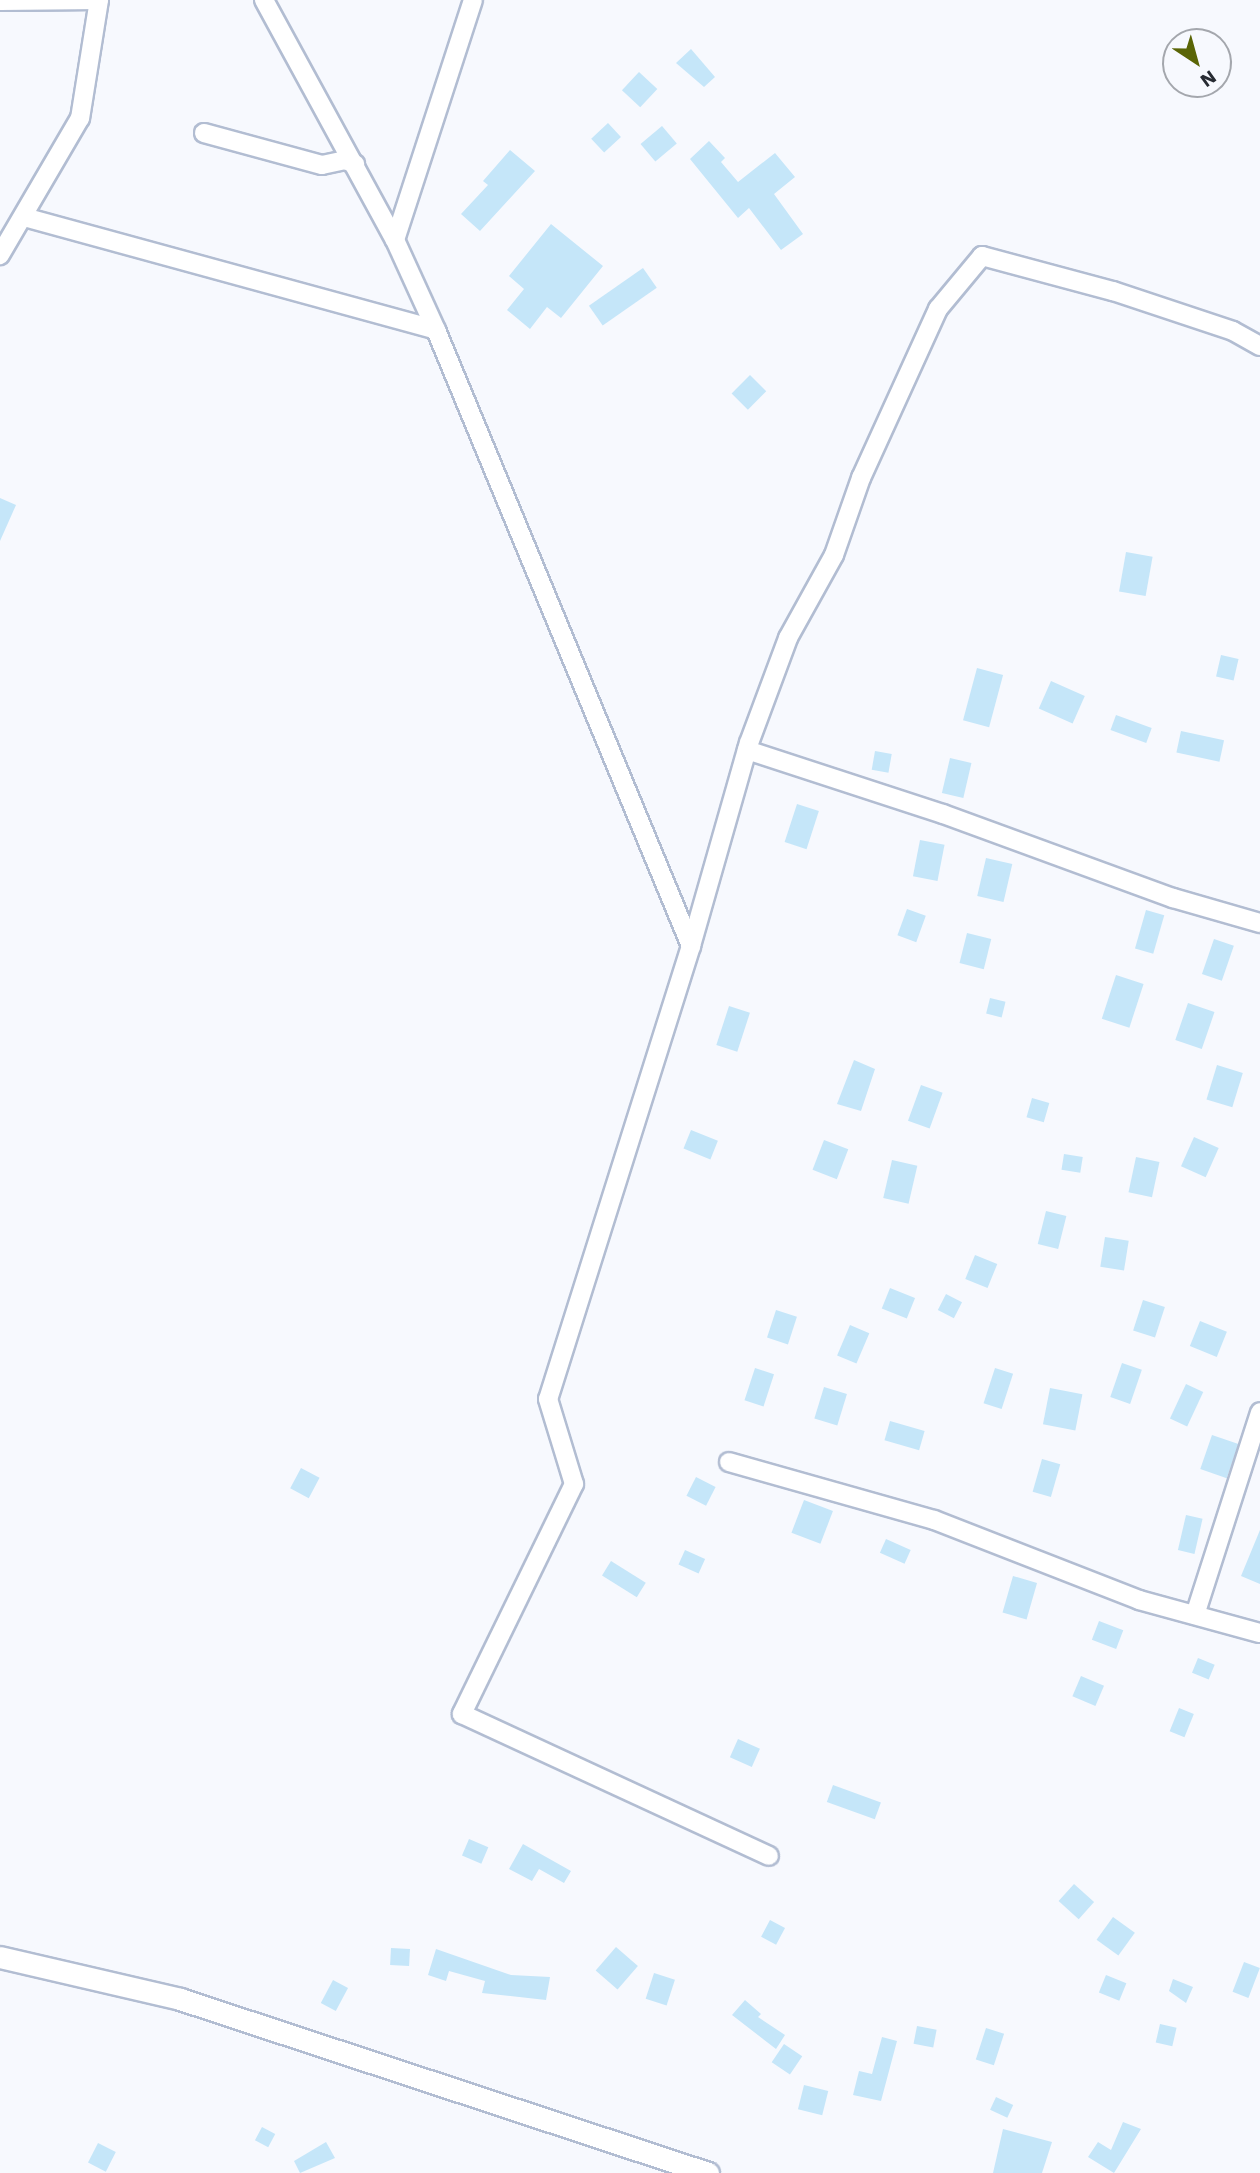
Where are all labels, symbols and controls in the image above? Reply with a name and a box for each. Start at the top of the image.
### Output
north arrow [1162,28,1232,98]
text: N [1196,65,1221,92]

